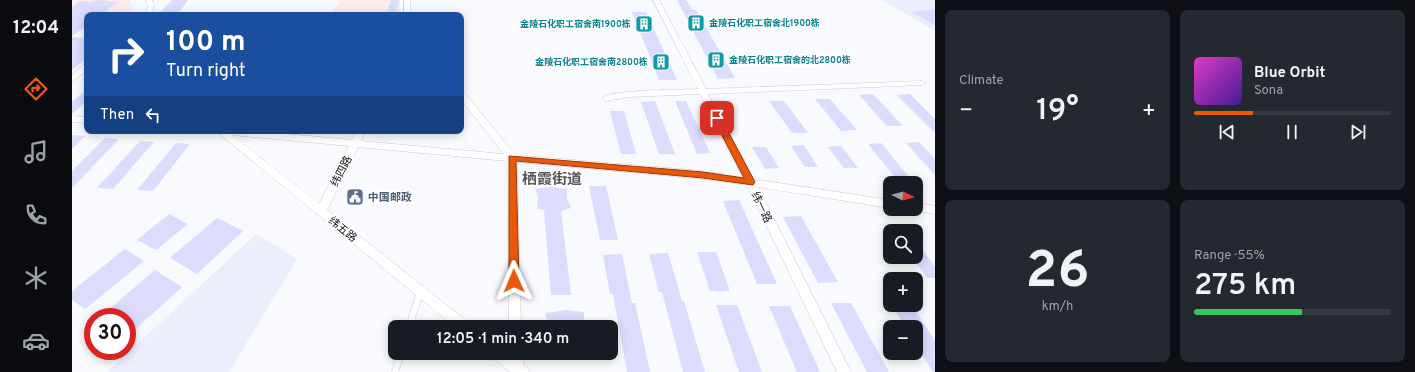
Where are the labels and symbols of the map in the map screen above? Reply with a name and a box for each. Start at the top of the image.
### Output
building icon: 金陵石化职工宿舍北1900栋 [686,13,706,33]
building icon: 金陵石化职工宿舍南1900栋 [634,14,654,34]
place label: 金陵石化职工宿舍北1900栋 [709,17,820,29]
place label: 金陵石化职工宿舍南1900栋 [520,18,631,30]
building icon: 金陵石化职工宿舍的北2800栋 [706,50,726,70]
building icon: 金陵石化职工宿舍南2800栋 [651,52,671,72]
place label: 金陵石化职工宿舍的北2800栋 [729,54,851,66]
place label: 金陵石化职工宿舍南2800栋 [535,56,648,68]
pin [700,101,734,135]
street label: 纬四路 [328,154,356,189]
district label: 栖霞街道 [522,171,582,190]
north arrow [883,176,923,216]
public building icon: 中国邮政 [345,187,365,207]
street label: 纬一路 [748,190,775,225]
place label: 中国邮政 [368,191,412,205]
street label: 纬五路 [325,214,360,246]
position arrow [493,260,535,302]
speed limit sign: 30 [84,308,136,360]

